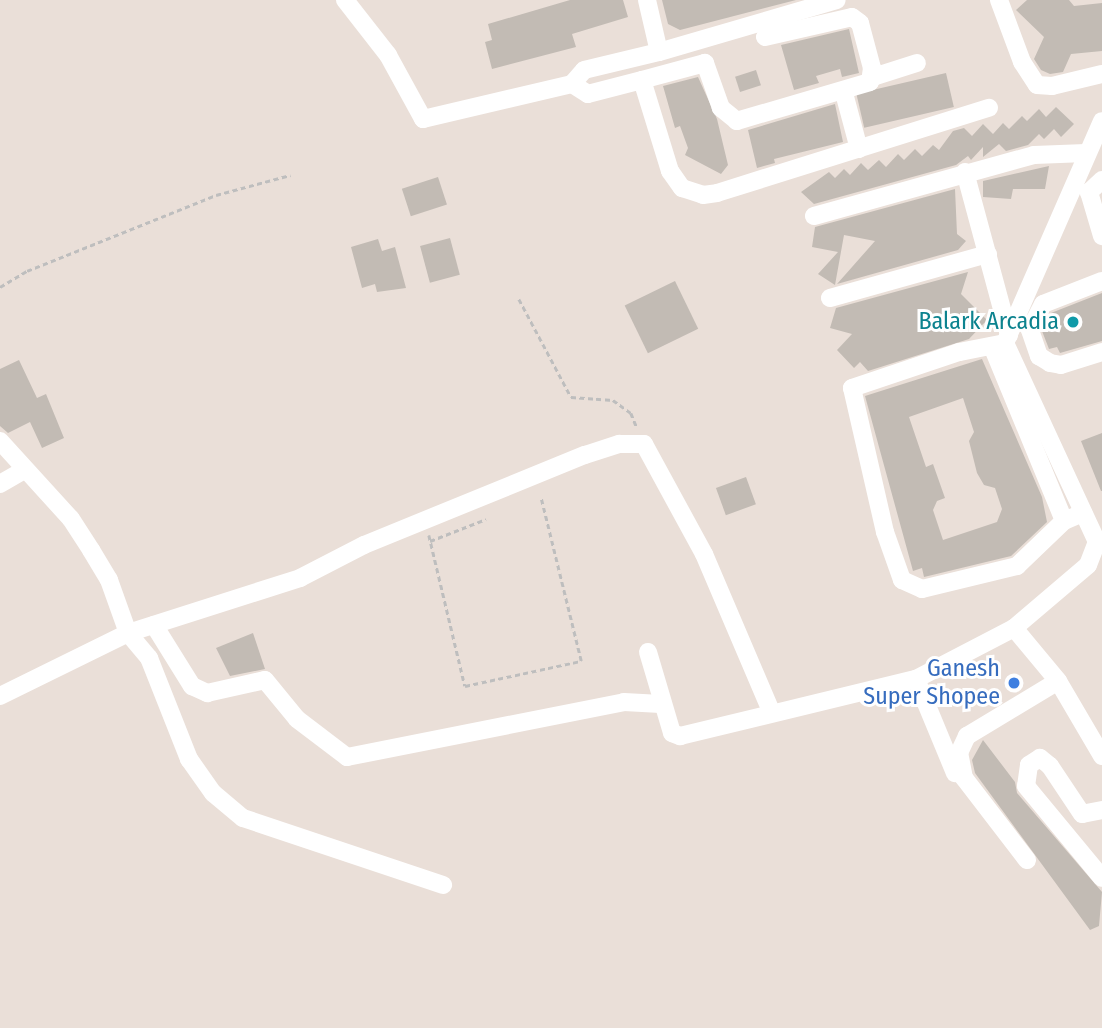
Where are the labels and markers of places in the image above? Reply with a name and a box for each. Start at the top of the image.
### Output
place label: Balark Arcadia [918,308,1059,336]
marker: Balark Arcadia [1065,314,1081,330]
place label: Ganesh Super Shopee [863,655,1000,711]
marker: Ganesh Super Shopee [1006,675,1022,691]

